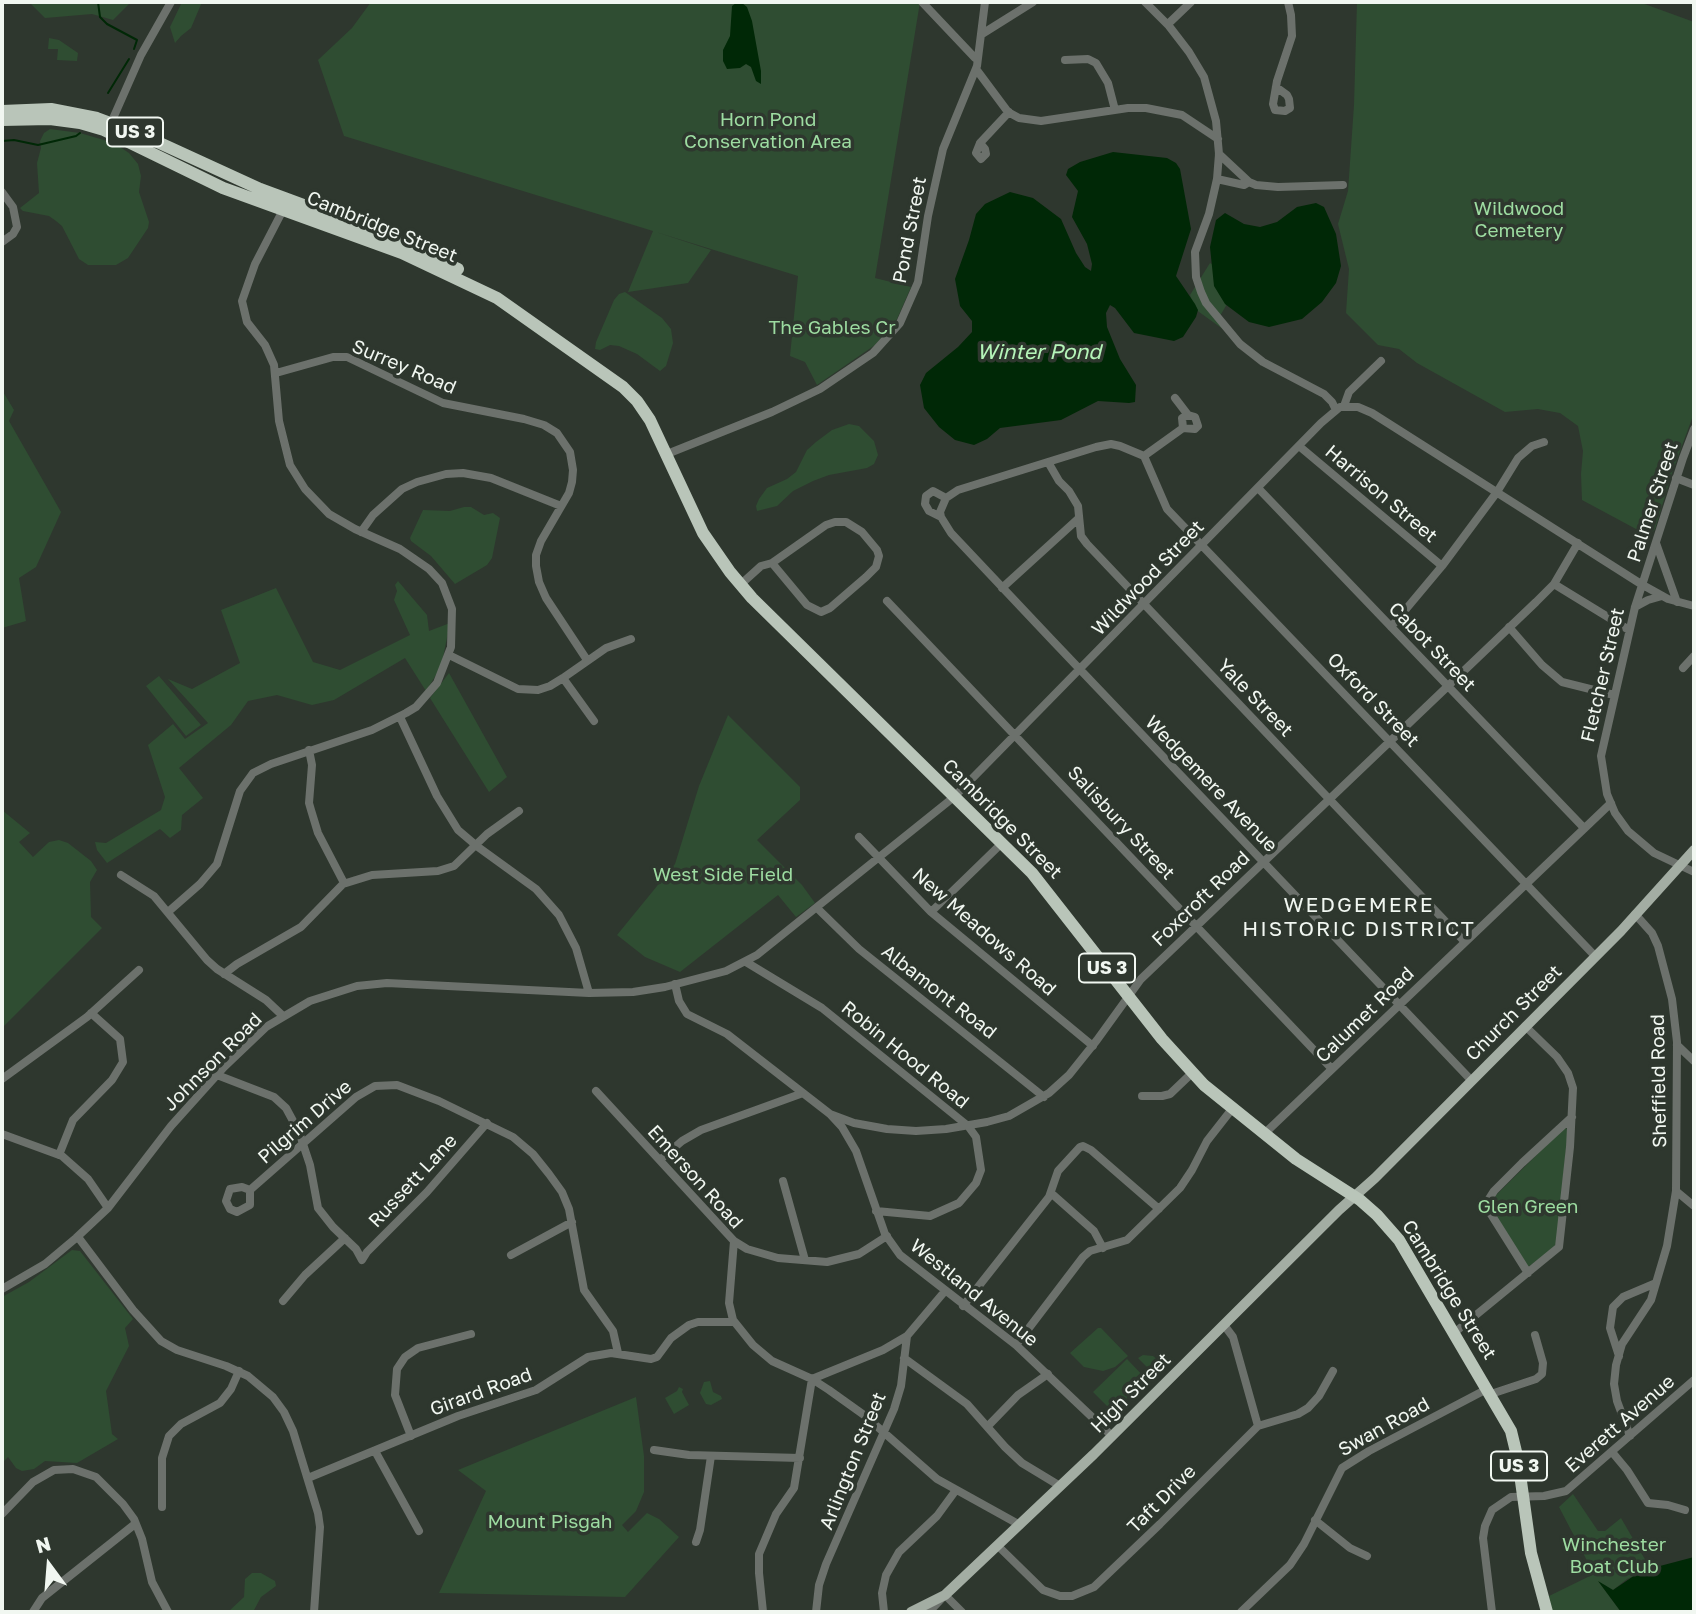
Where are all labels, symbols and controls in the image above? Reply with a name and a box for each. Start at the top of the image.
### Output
park label: Horn Pond Conservation Area [684,109,852,153]
road number: US 3 [107,118,163,146]
street label: Pond Street [889,175,931,285]
street label: Cambridge Street [304,186,460,268]
park label: Wildwood Cemetery [1474,198,1564,242]
park label: The Gables Cr [768,317,896,339]
street label: Surrey Road [349,335,459,399]
water label: Winter Pond [977,339,1101,365]
street label: Palmer Street [1623,439,1683,565]
street label: Harrison Street [1320,441,1442,547]
street label: Wildwood Street [1087,516,1209,640]
street label: Cabot Street [1384,598,1480,696]
street label: Fletcher Street [1576,606,1630,744]
street label: Oxford Street [1322,648,1424,752]
street label: Yale Street [1212,654,1298,742]
street label: Wedgemere Avenue [1140,711,1282,857]
street label: Cambridge Street [937,754,1067,884]
street label: Salisbury Street [1063,761,1179,885]
street label: Foxcroft Road [1147,847,1255,951]
street label: New Meadows Road [907,863,1061,1001]
park label: West Side Field [653,864,793,886]
district label: WEDGEMERE HISTORIC DISTRICT [1244,892,1474,942]
street label: Albamont Road [877,940,1001,1044]
road number: US 3 [1079,953,1135,982]
street label: Church Street [1461,960,1567,1066]
street label: Calumet Road [1311,962,1419,1068]
street label: Robin Hood Road [837,997,973,1113]
street label: Johnson Road [159,1008,267,1116]
street label: Sheffield Road [1646,1014,1672,1148]
street label: Pilgrim Drive [254,1075,356,1169]
street label: Emerson Road [643,1121,747,1233]
street label: Russett Lane [364,1130,462,1232]
park label: Glen Green [1477,1196,1579,1218]
street label: Cambridge Street [1397,1216,1501,1364]
street label: Westland Avenue [905,1234,1043,1352]
street label: High Street [1086,1348,1176,1438]
street label: Girard Road [427,1363,535,1421]
street label: Everett Avenue [1561,1370,1679,1478]
street label: Arlington Street [815,1389,891,1533]
street label: Swan Road [1334,1393,1434,1461]
road number: US 3 [1491,1451,1547,1480]
street label: Taft Drive [1123,1460,1201,1538]
park label: Mount Pisgah [488,1511,612,1533]
north arrow [14,1530,84,1600]
text: N [33,1531,53,1557]
park label: Winchester Boat Club [1562,1534,1666,1578]

